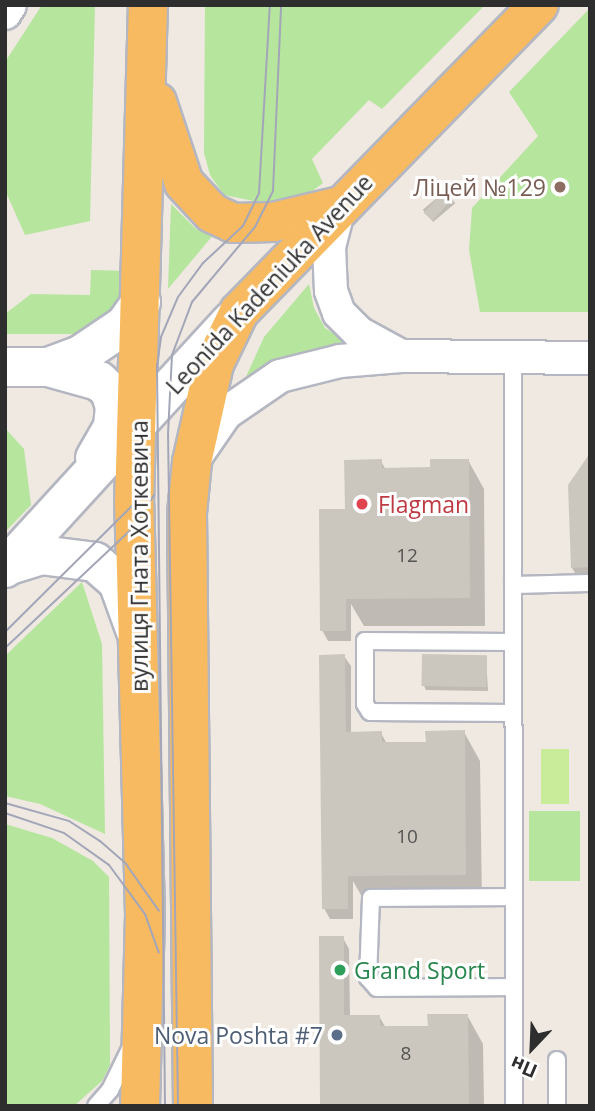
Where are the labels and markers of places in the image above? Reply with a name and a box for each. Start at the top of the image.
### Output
place label: Ліцей №129 [413,173,546,201]
marker: Ліцей №129 [552,179,568,195]
place label: Flagman [378,490,469,518]
marker: Flagman [352,494,372,514]
place label: Grand Sport [354,956,485,984]
marker: Grand Sport [332,962,348,978]
place label: Nova Poshta #7 [154,1021,323,1049]
marker: Nova Poshta #7 [329,1027,345,1043]

